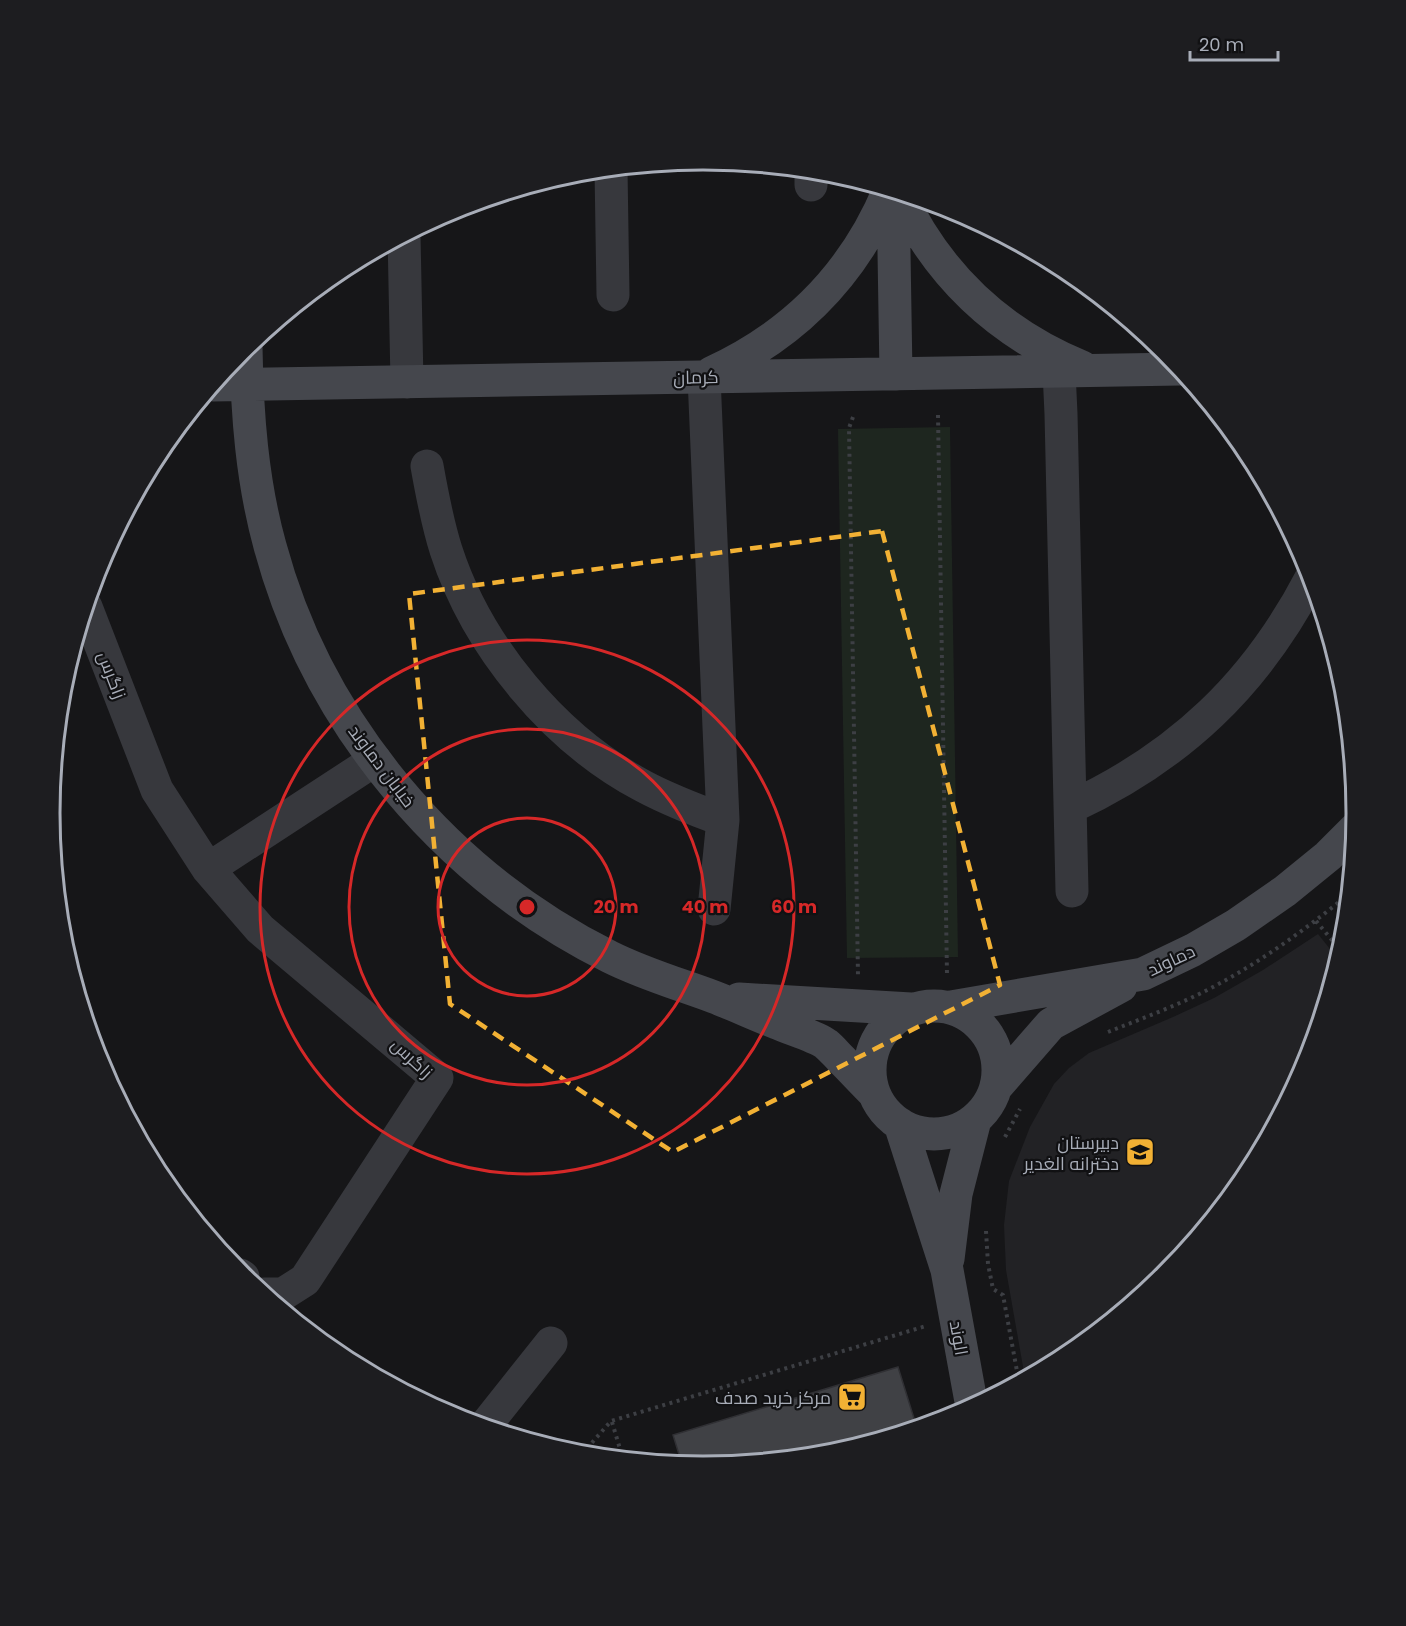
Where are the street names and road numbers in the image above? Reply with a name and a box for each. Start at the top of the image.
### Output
street label: کرمان [673,364,719,390]
street label: زاگرس [92,648,132,702]
street label: خیابان دماوند [343,720,421,812]
street label: دماوند [1143,938,1199,982]
street label: زاگرس [386,1032,438,1084]
street label: الوند [944,1319,974,1357]

